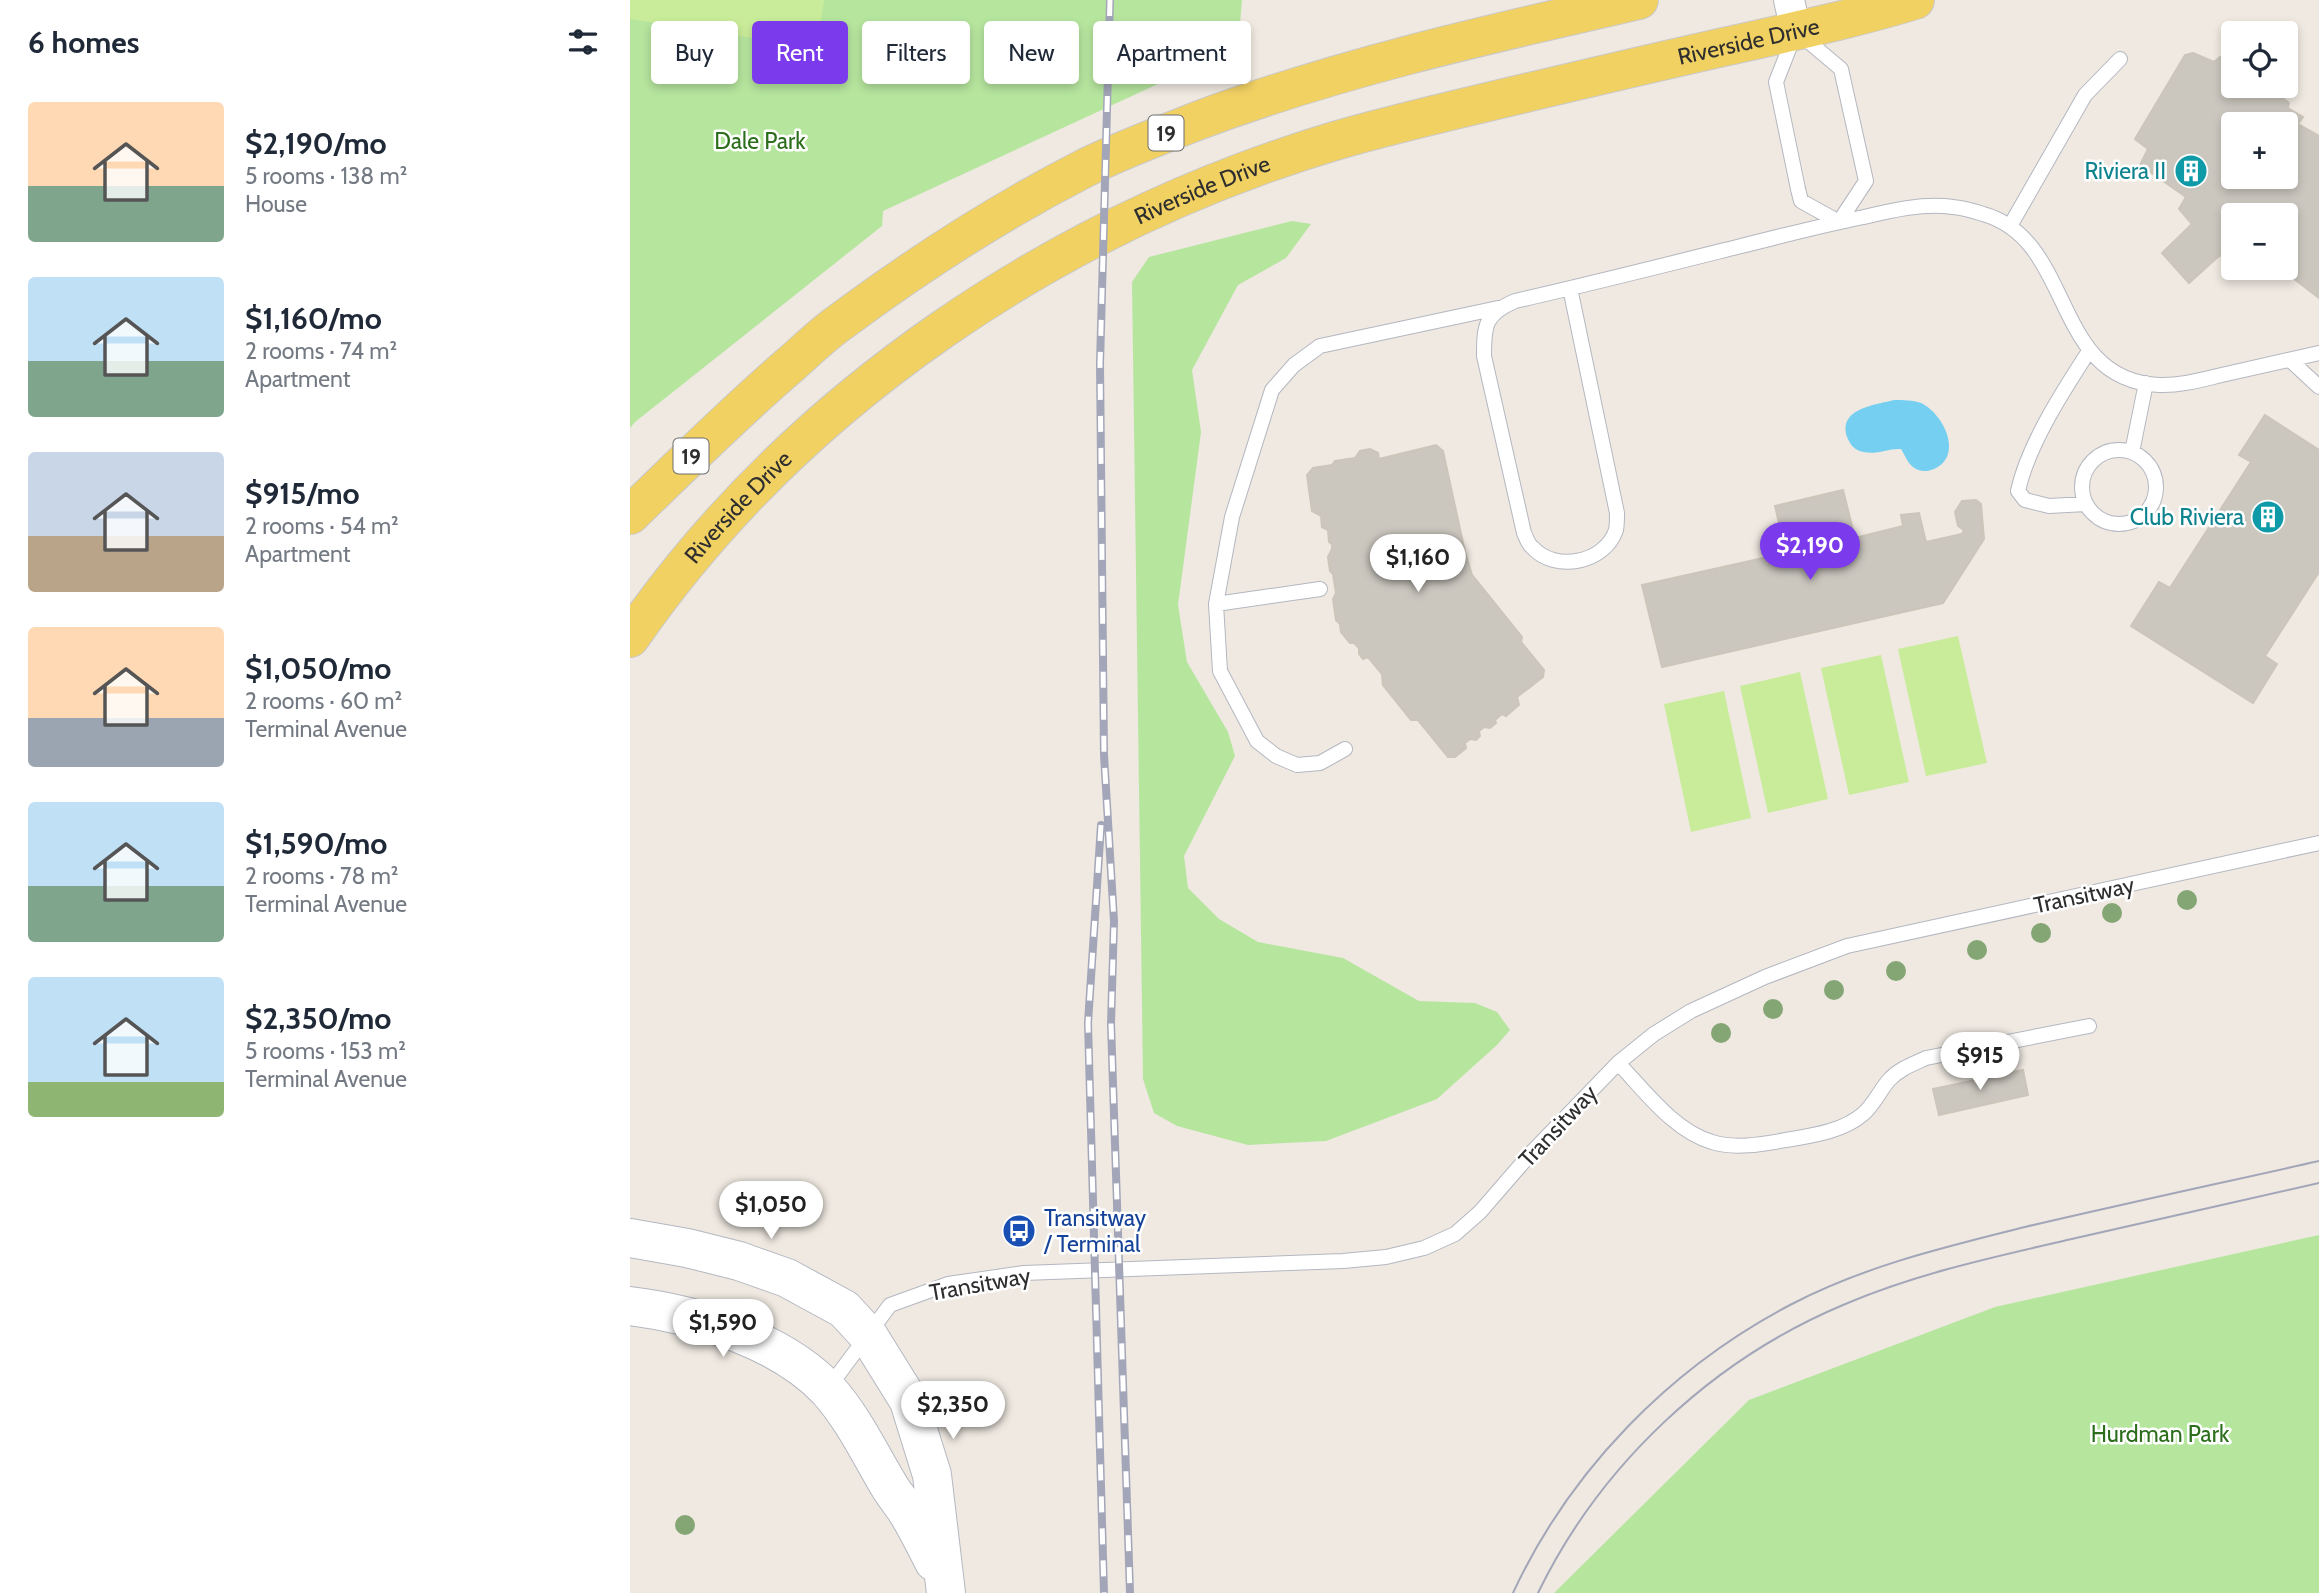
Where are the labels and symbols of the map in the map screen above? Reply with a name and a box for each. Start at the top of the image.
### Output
street label: Riverside Drive [1675,12,1822,71]
road number: 19 [1148,116,1184,150]
park label: Dale Park [714,127,806,155]
street label: Riverside Drive [1130,149,1274,230]
building icon: Riviera II [2172,152,2210,190]
place label: Riviera II [2084,157,2166,185]
road number: 19 [673,438,708,474]
street label: Riverside Drive [678,444,798,569]
building icon: Club Riviera [2249,498,2287,536]
place label: Club Riviera [2130,503,2244,531]
pin: $2,190 [1753,522,1867,582]
pin: $1,160 [1361,534,1475,594]
street label: Transitway [2031,871,2137,919]
pin: $915 [1939,1032,2021,1092]
street label: Transitway [1513,1079,1603,1173]
pin: $1,050 [714,1182,828,1241]
place label: Transitway / Terminal [1043,1204,1147,1258]
bus stop icon: Transitway / Terminal [1000,1212,1038,1250]
street label: Transitway [927,1261,1033,1307]
pin: $1,590 [666,1300,780,1359]
pin: $2,350 [896,1382,1010,1441]
park label: Hurdman Park [2091,1420,2230,1448]

